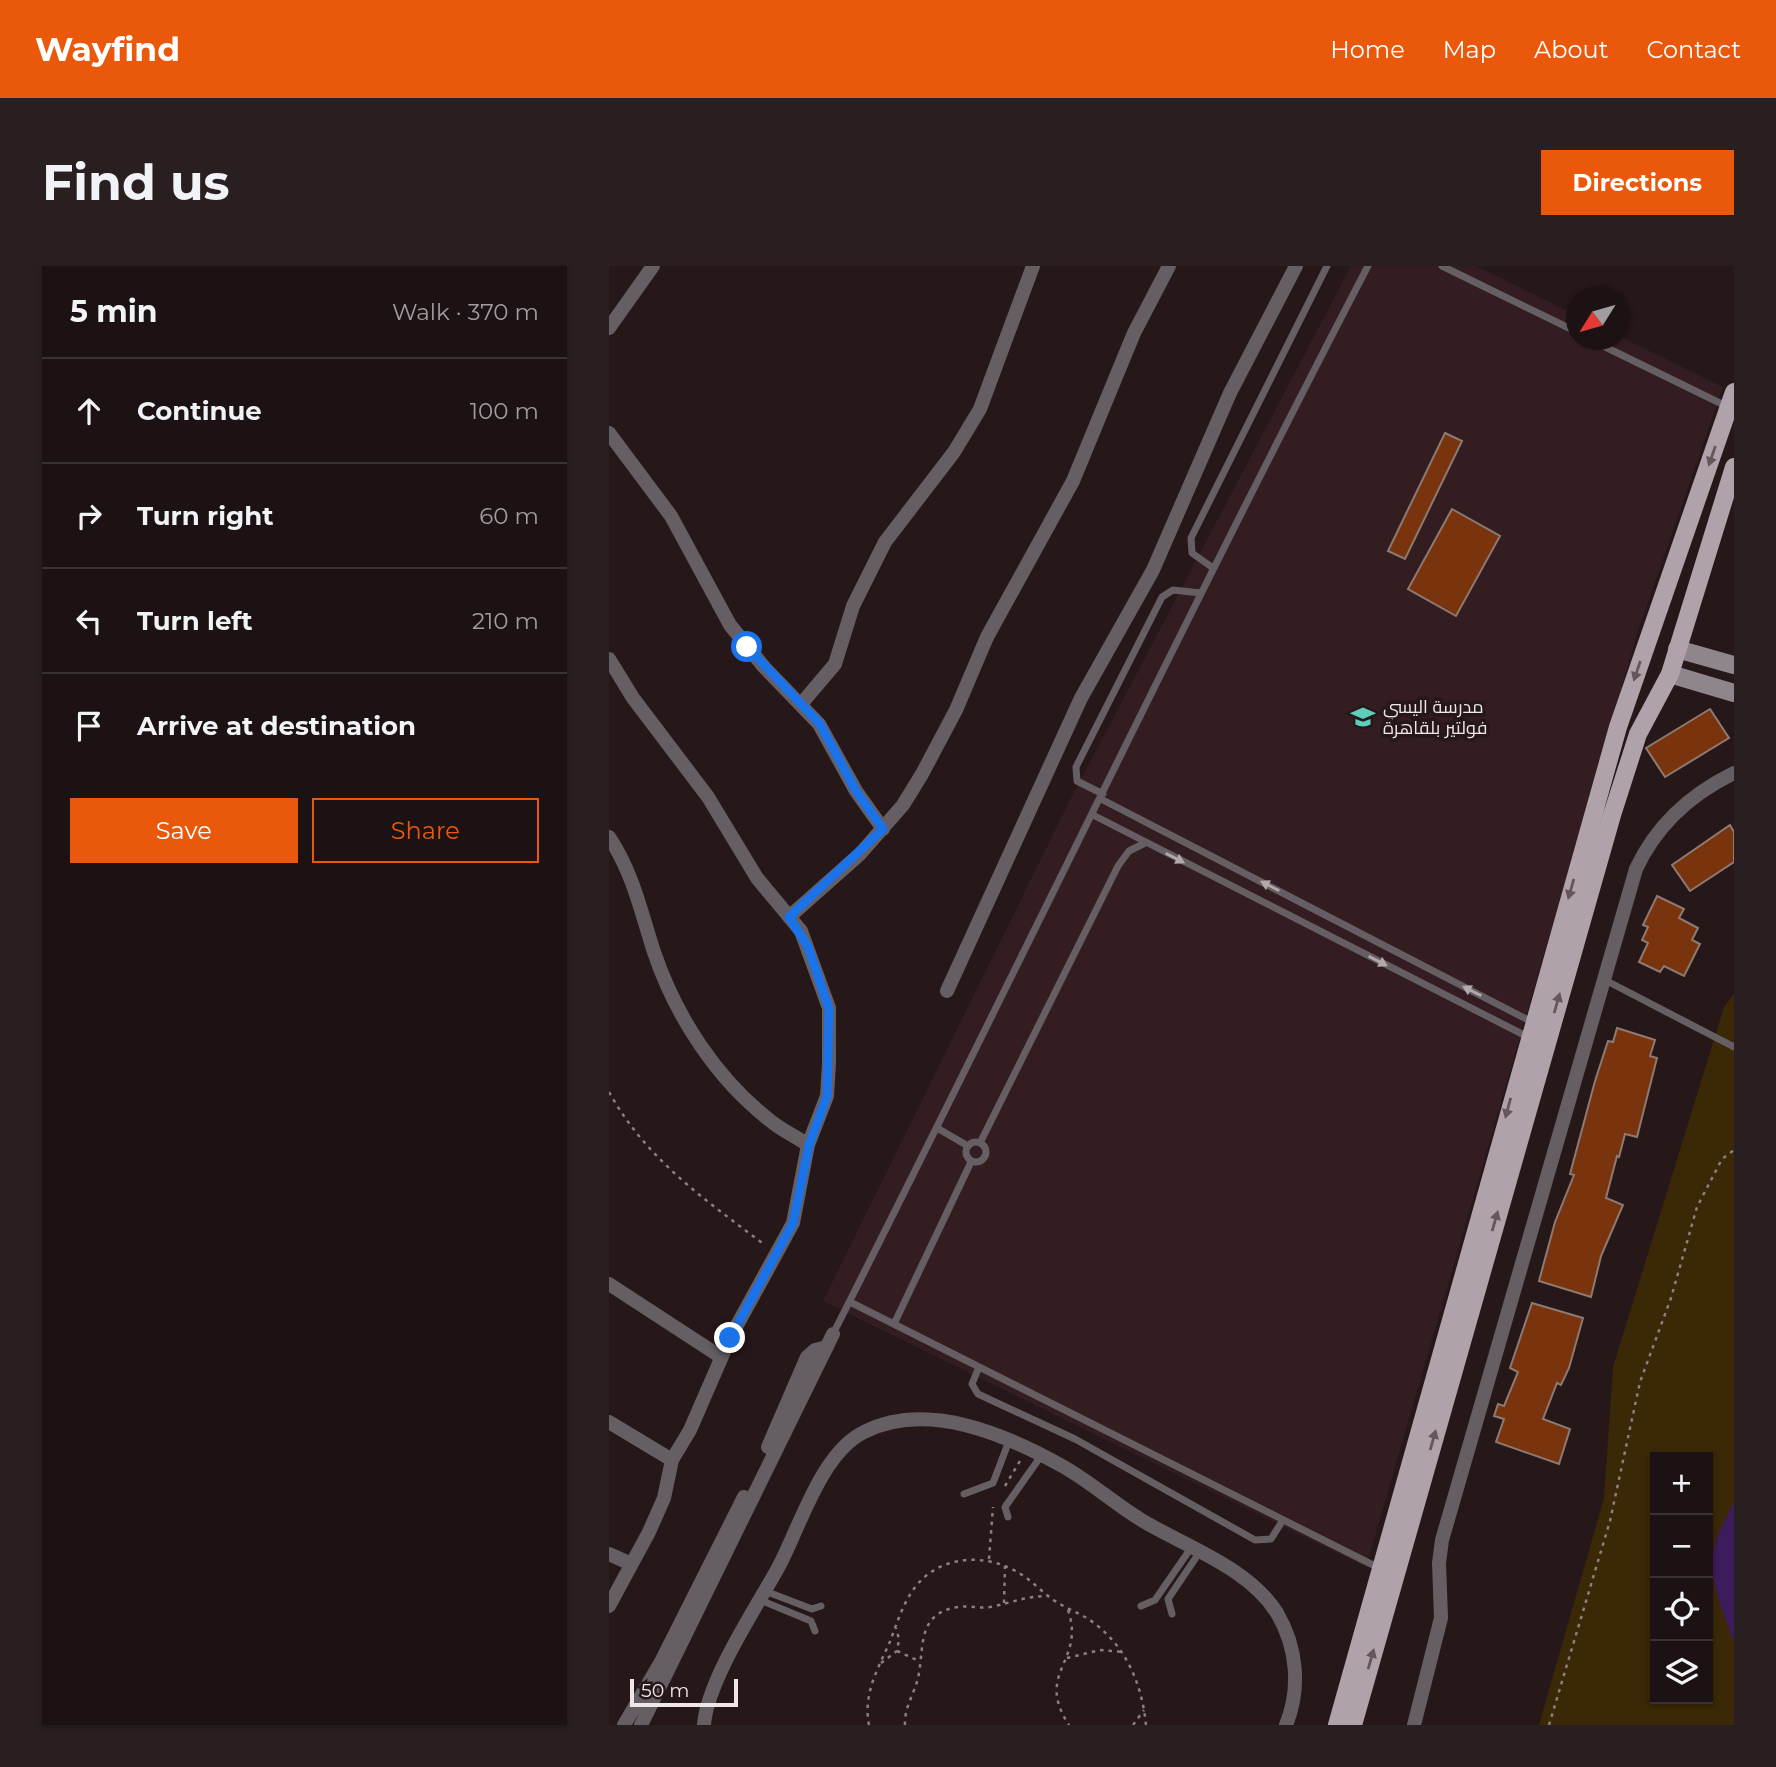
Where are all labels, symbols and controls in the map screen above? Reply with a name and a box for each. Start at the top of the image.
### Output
text: Wayfind [35,29,180,69]
text: Home [1330,35,1405,64]
text: Map [1443,35,1496,64]
text: About [1534,35,1608,64]
text: Contact [1646,35,1741,64]
button: Directions [1541,150,1734,215]
text: Find us [42,153,230,212]
north arrow [1566,287,1629,350]
text: 5 min [70,293,158,330]
text: Walk · 370 m [392,298,539,326]
icon: ahead [70,392,108,430]
text: Continue [137,395,262,427]
text: 100 m [470,397,539,425]
one-way arrow [1706,446,1717,467]
icon: right [70,497,108,535]
text: Turn right [137,500,273,532]
text: 60 m [479,502,539,530]
icon: left [70,602,108,640]
text: Turn left [137,605,253,637]
text: 210 m [472,607,539,635]
route start [731,631,762,662]
one-way arrow [1631,661,1642,682]
place label: مدرسة اليسي فولتير بلقاهرة [1383,696,1487,739]
school or university icon: مدرسة اليسي فولتير بلقاهرة [1349,703,1377,731]
icon: arrive [70,707,108,745]
text: Arrive at destination [137,710,416,742]
button: Save [70,798,298,863]
button: Share [312,798,539,863]
one-way arrow [1165,853,1185,864]
one-way arrow [1565,879,1575,900]
one-way arrow [1259,881,1279,893]
one-way arrow [1368,956,1388,967]
one-way arrow [1462,985,1481,997]
one-way arrow [1552,992,1562,1013]
one-way arrow [1503,1097,1513,1118]
one-way arrow [1490,1211,1500,1232]
route end [714,1322,745,1353]
one-way arrow [1428,1429,1439,1451]
map controls [1650,1452,1713,1704]
button: + [1650,1452,1713,1515]
button: − [1650,1515,1713,1578]
button: locate [1650,1578,1713,1641]
button: layers [1650,1641,1713,1704]
one-way arrow [1367,1649,1377,1670]
scale bar [630,1676,739,1708]
text: 50 m [641,1679,689,1702]

